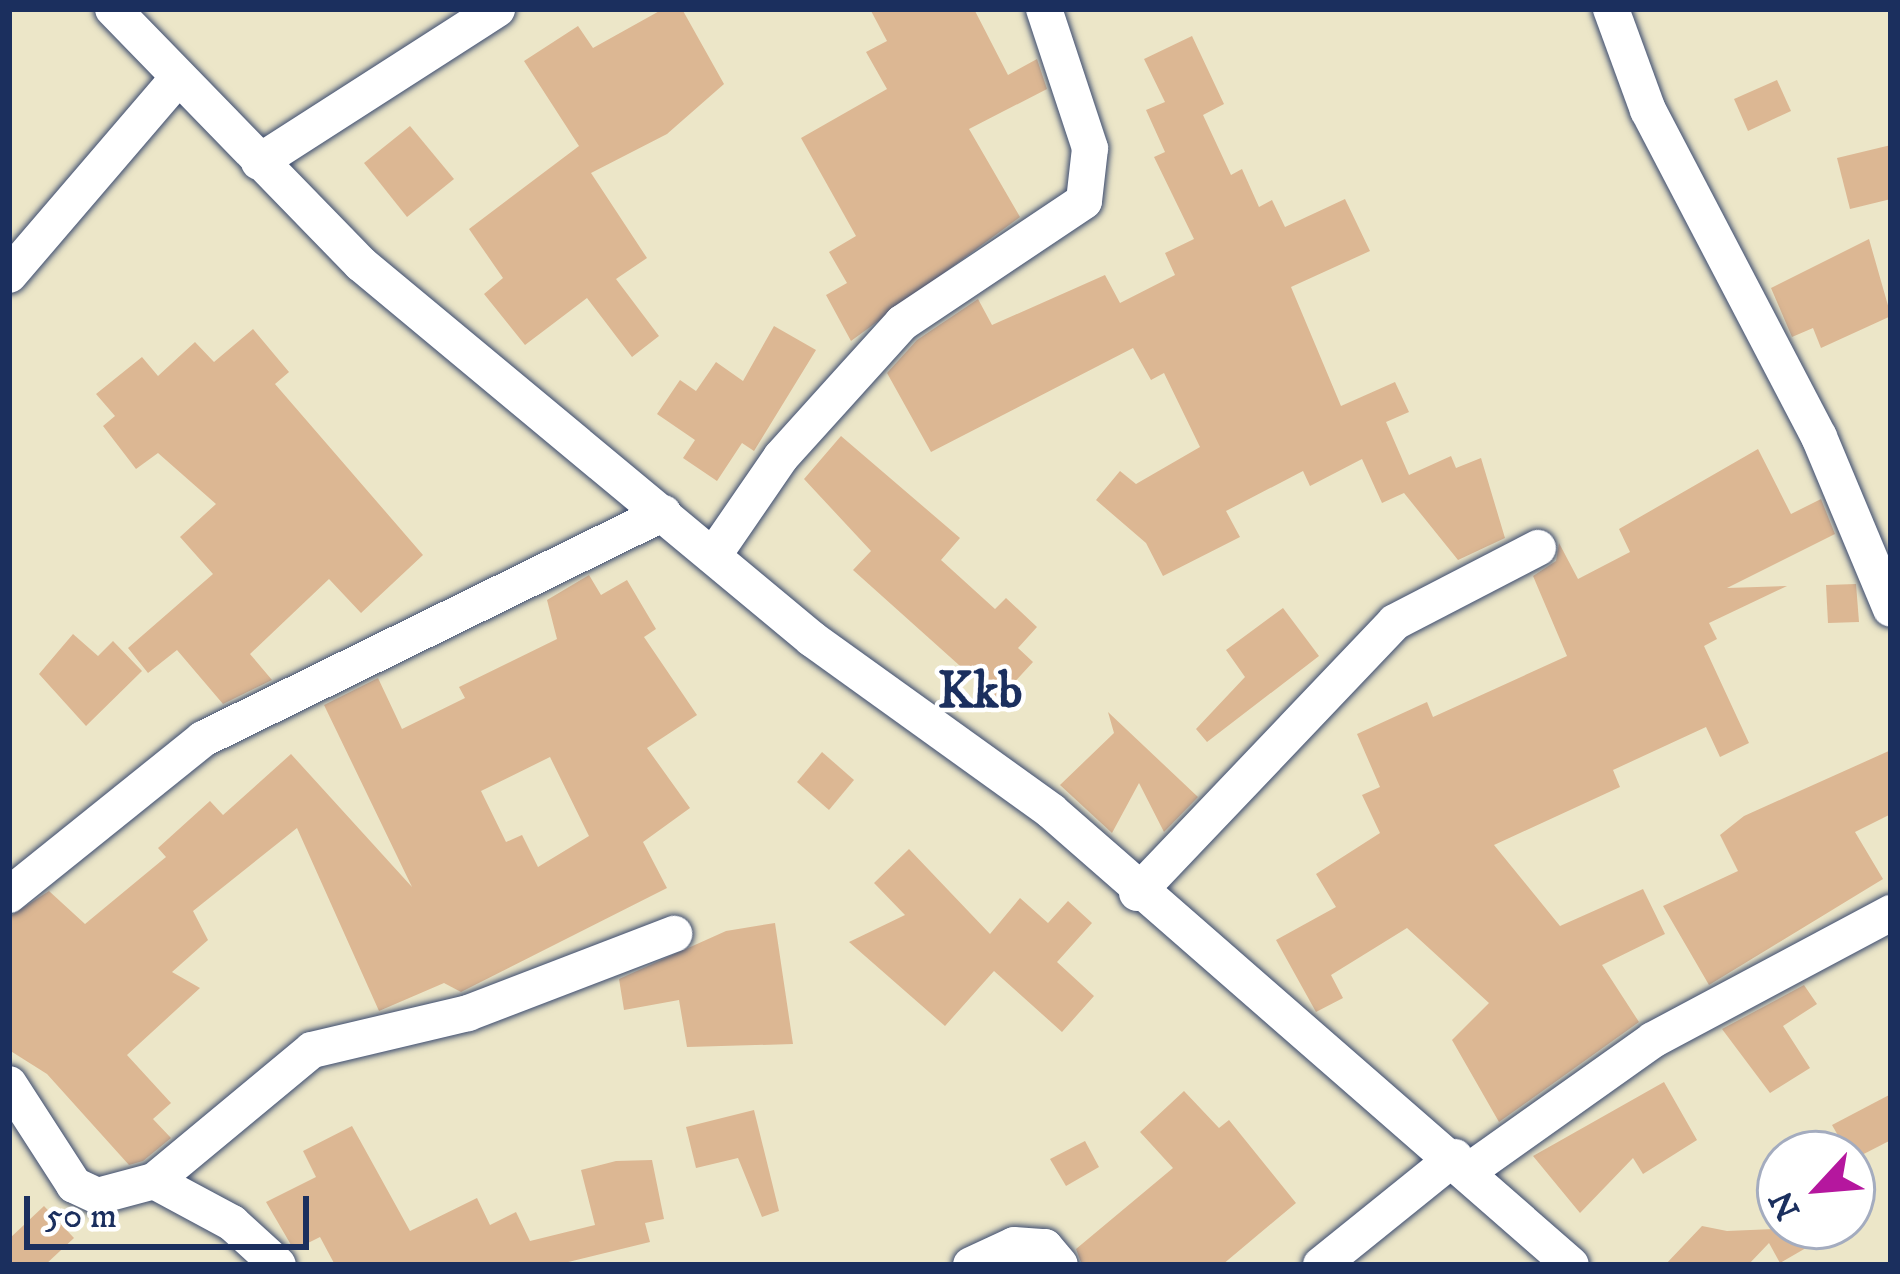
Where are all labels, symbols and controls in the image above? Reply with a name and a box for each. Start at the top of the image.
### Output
district label: Kkb [938,661,1022,723]
north arrow [1756,1130,1876,1250]
scale bar [30,1172,315,1246]
text: N [1762,1184,1810,1226]
text: 50 m [45,1194,117,1239]

